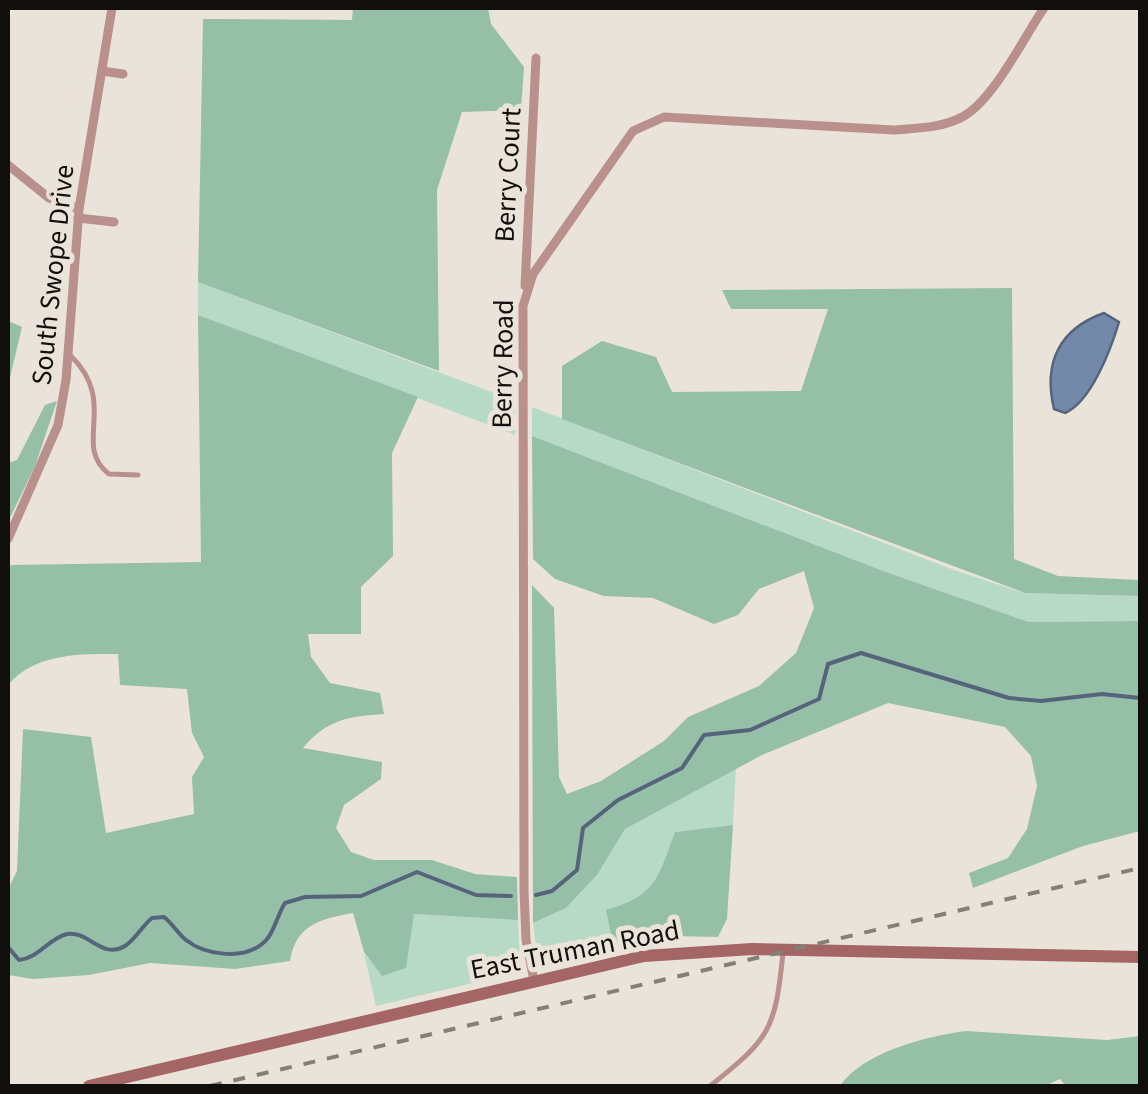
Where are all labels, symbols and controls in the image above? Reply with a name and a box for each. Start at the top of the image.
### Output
street label: Berry Court [485,106,532,243]
street label: South Swope Drive [22,163,84,387]
street label: Berry Road [482,299,524,429]
street label: East Truman Road [467,910,683,990]

